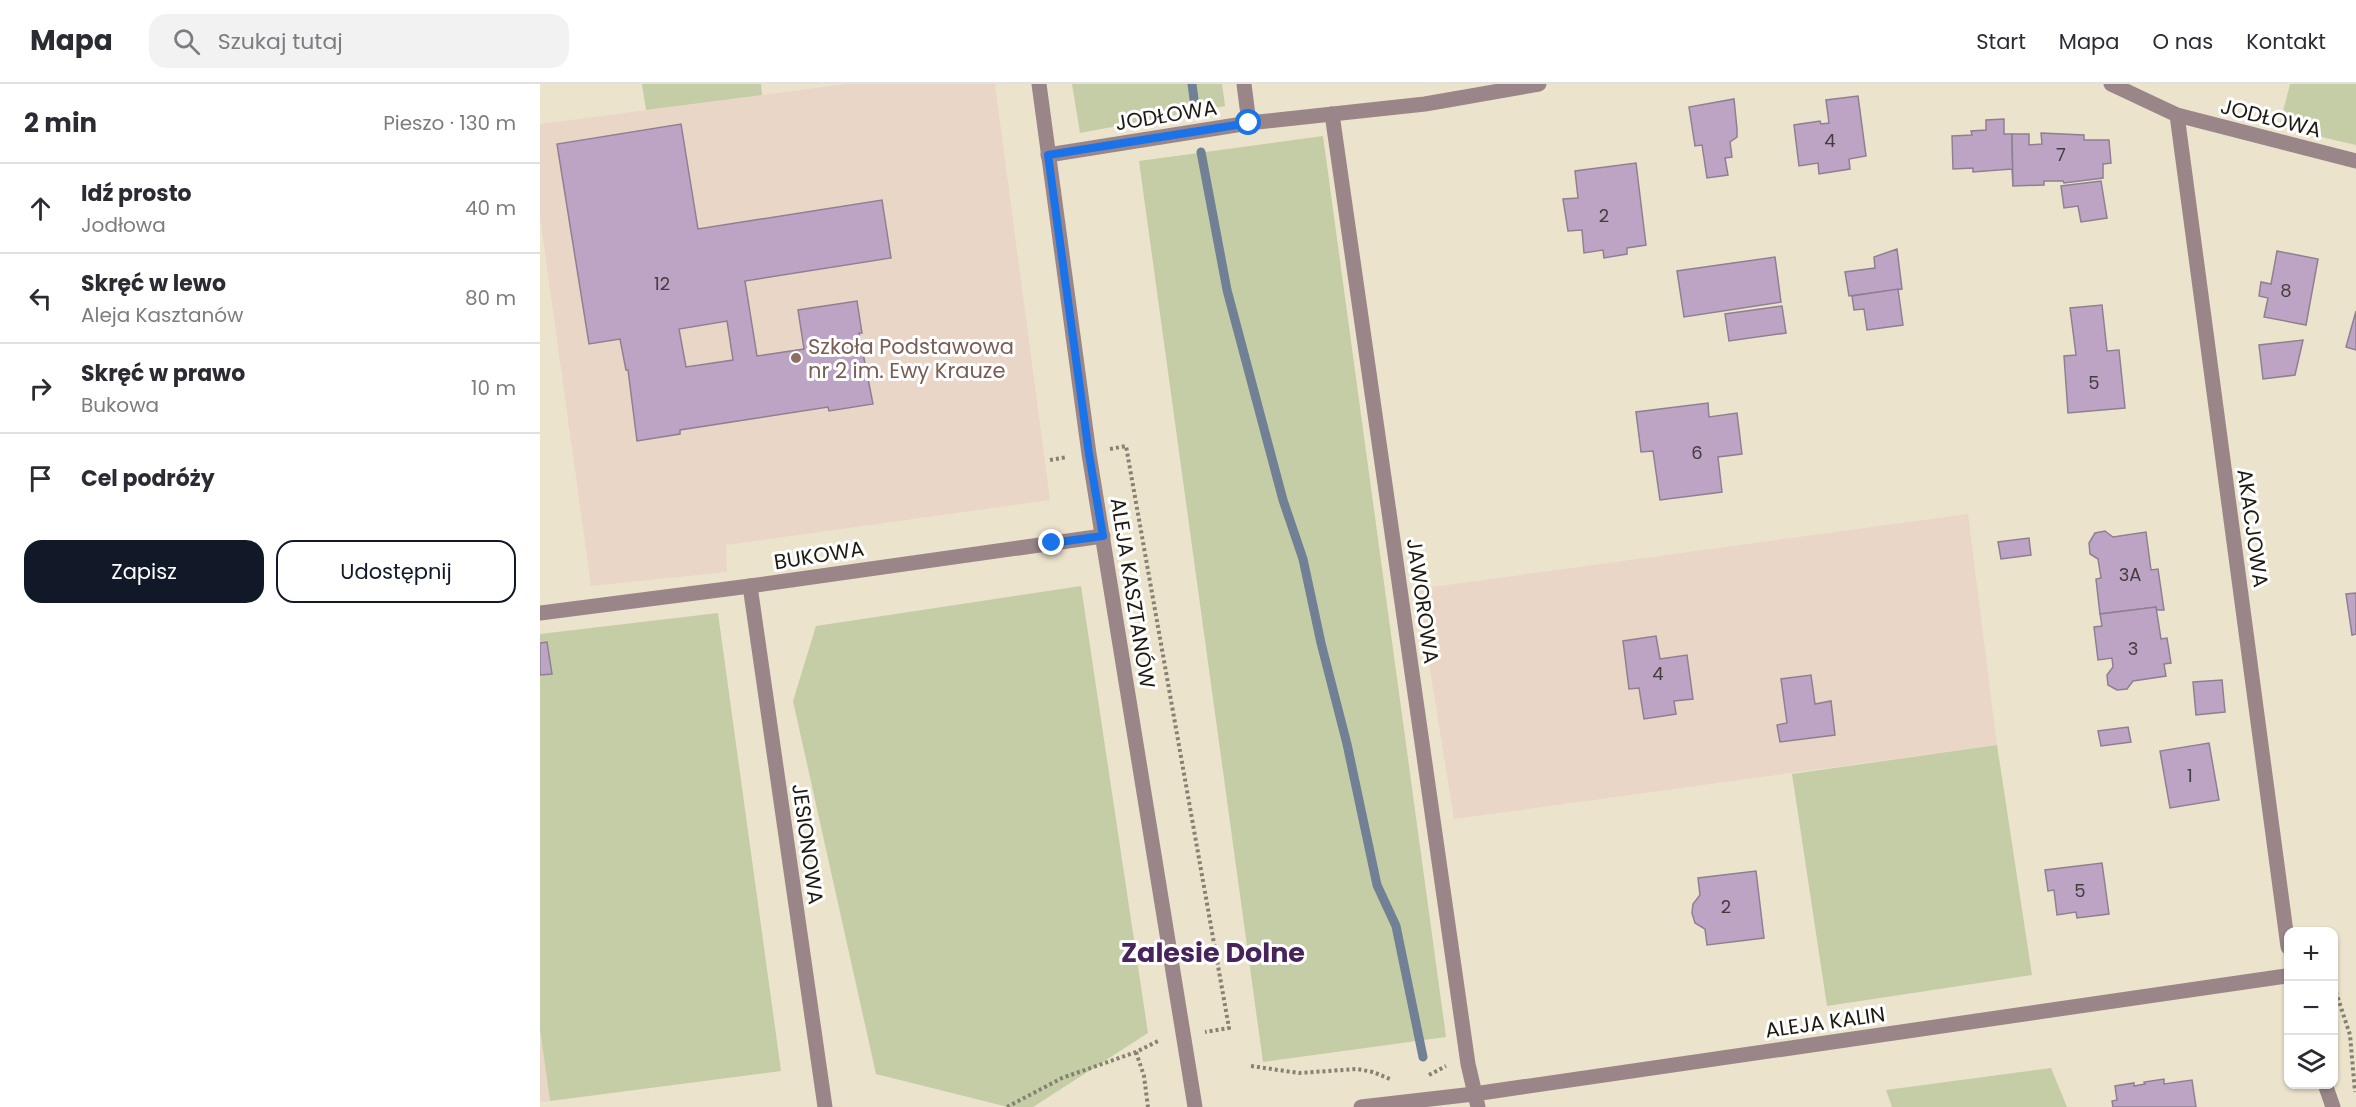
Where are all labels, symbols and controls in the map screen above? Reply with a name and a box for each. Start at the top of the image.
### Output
search box [149,14,569,68]
text: Mapa [30,21,113,60]
icon: search [170,25,203,58]
text: Szukaj tutaj [218,26,343,57]
text: Start [1976,27,2026,56]
text: Mapa [2059,27,2120,56]
text: O nas [2153,27,2213,56]
text: Kontakt [2246,27,2326,56]
street label: JODŁOWA [2218,91,2324,145]
street label: JODŁOWA [1113,93,1219,137]
text: 2 min [24,105,97,141]
text: Pieszo · 130 m [383,109,516,137]
route start [1235,109,1261,135]
house number: 4 [1824,128,1836,153]
house number: 7 [2056,142,2066,167]
text: Idź prosto [81,178,192,209]
icon: ahead [24,192,57,225]
text: 40 m [465,194,516,222]
house number: 2 [1599,203,1609,228]
text: Jodłowa [81,211,166,239]
text: Skręć w lewo [81,268,226,299]
house number: 12 [654,271,670,296]
house number: 8 [2280,278,2292,303]
icon: left [24,282,57,315]
text: 80 m [465,284,516,312]
text: Aleja Kasztanów [81,301,243,329]
place label: Szkoła Podstawowa nr 2 im. Ewy Krauze [808,332,1014,385]
marker: Szkoła Podstawowa nr 2 im. Ewy Krauze [789,351,803,365]
text: Skręć w prawo [81,358,245,389]
house number: 5 [2088,370,2100,395]
icon: right [24,372,57,405]
text: 10 m [471,374,516,402]
text: Bukowa [81,391,159,419]
house number: 6 [1691,440,1703,465]
icon: arrive [24,462,57,495]
text: Cel podróży [81,463,215,494]
street label: AKACJOWA [2230,467,2276,589]
street label: ALEJA KASZTANÓW [1104,496,1162,691]
route end [1038,529,1064,555]
street label: BUKOWA [772,534,866,576]
street label: JAWOROWA [1400,536,1446,666]
button: Zapisz [24,540,264,603]
button: Udostępnij [276,540,516,603]
house number: 3A [2119,562,2141,587]
house number: 3 [2128,636,2138,661]
house number: 4 [1652,661,1664,686]
house number: 1 [2187,763,2193,788]
street label: JESIONOWA [785,782,831,906]
house number: 5 [2074,878,2086,903]
house number: 2 [1721,894,1731,919]
map controls [2284,927,2338,1089]
button: + [2284,927,2338,981]
district label: Zalesie Dolne [1121,934,1305,971]
button: − [2284,981,2338,1035]
street label: ALEJA KALIN [1763,999,1887,1045]
button: layers [2284,1035,2338,1089]

